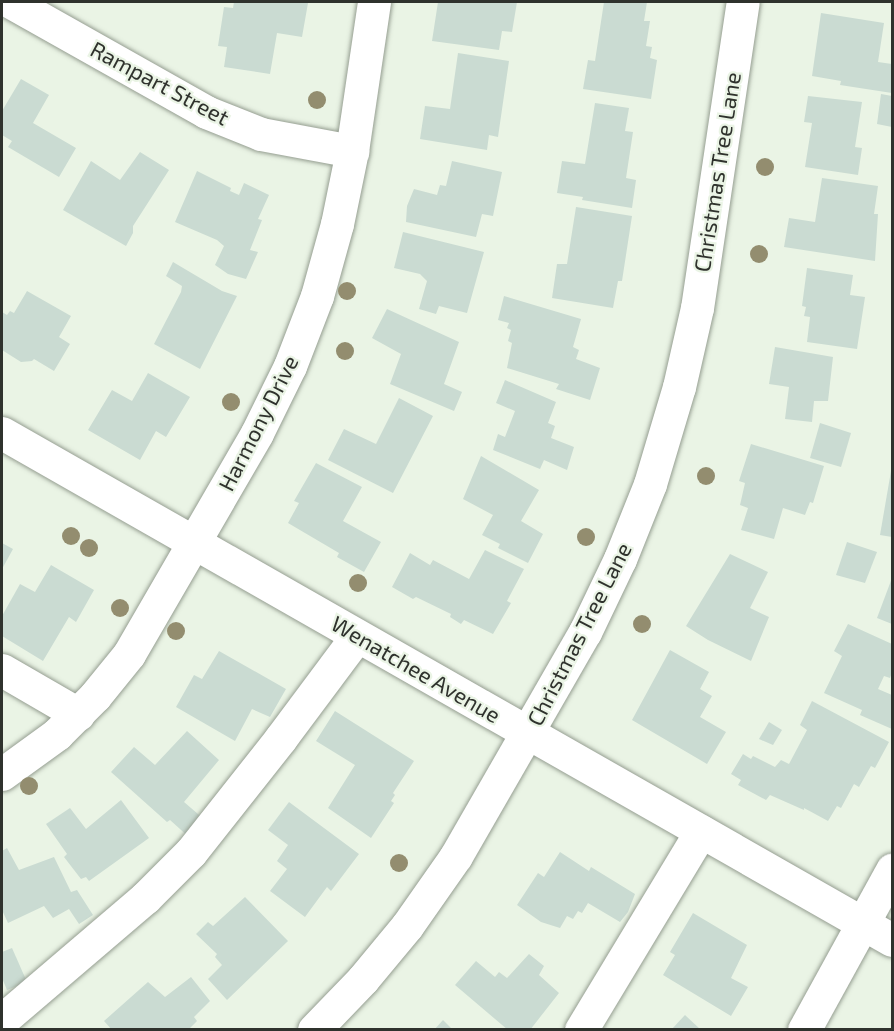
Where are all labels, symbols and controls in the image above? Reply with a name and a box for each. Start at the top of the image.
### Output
street label: Rampart Street [86,35,234,131]
street label: Christmas Tree Lane [688,70,746,274]
street label: Harmony Drive [212,351,304,495]
street label: Christmas Tree Lane [521,538,637,730]
street label: Wenatchee Avenue [327,610,505,728]

